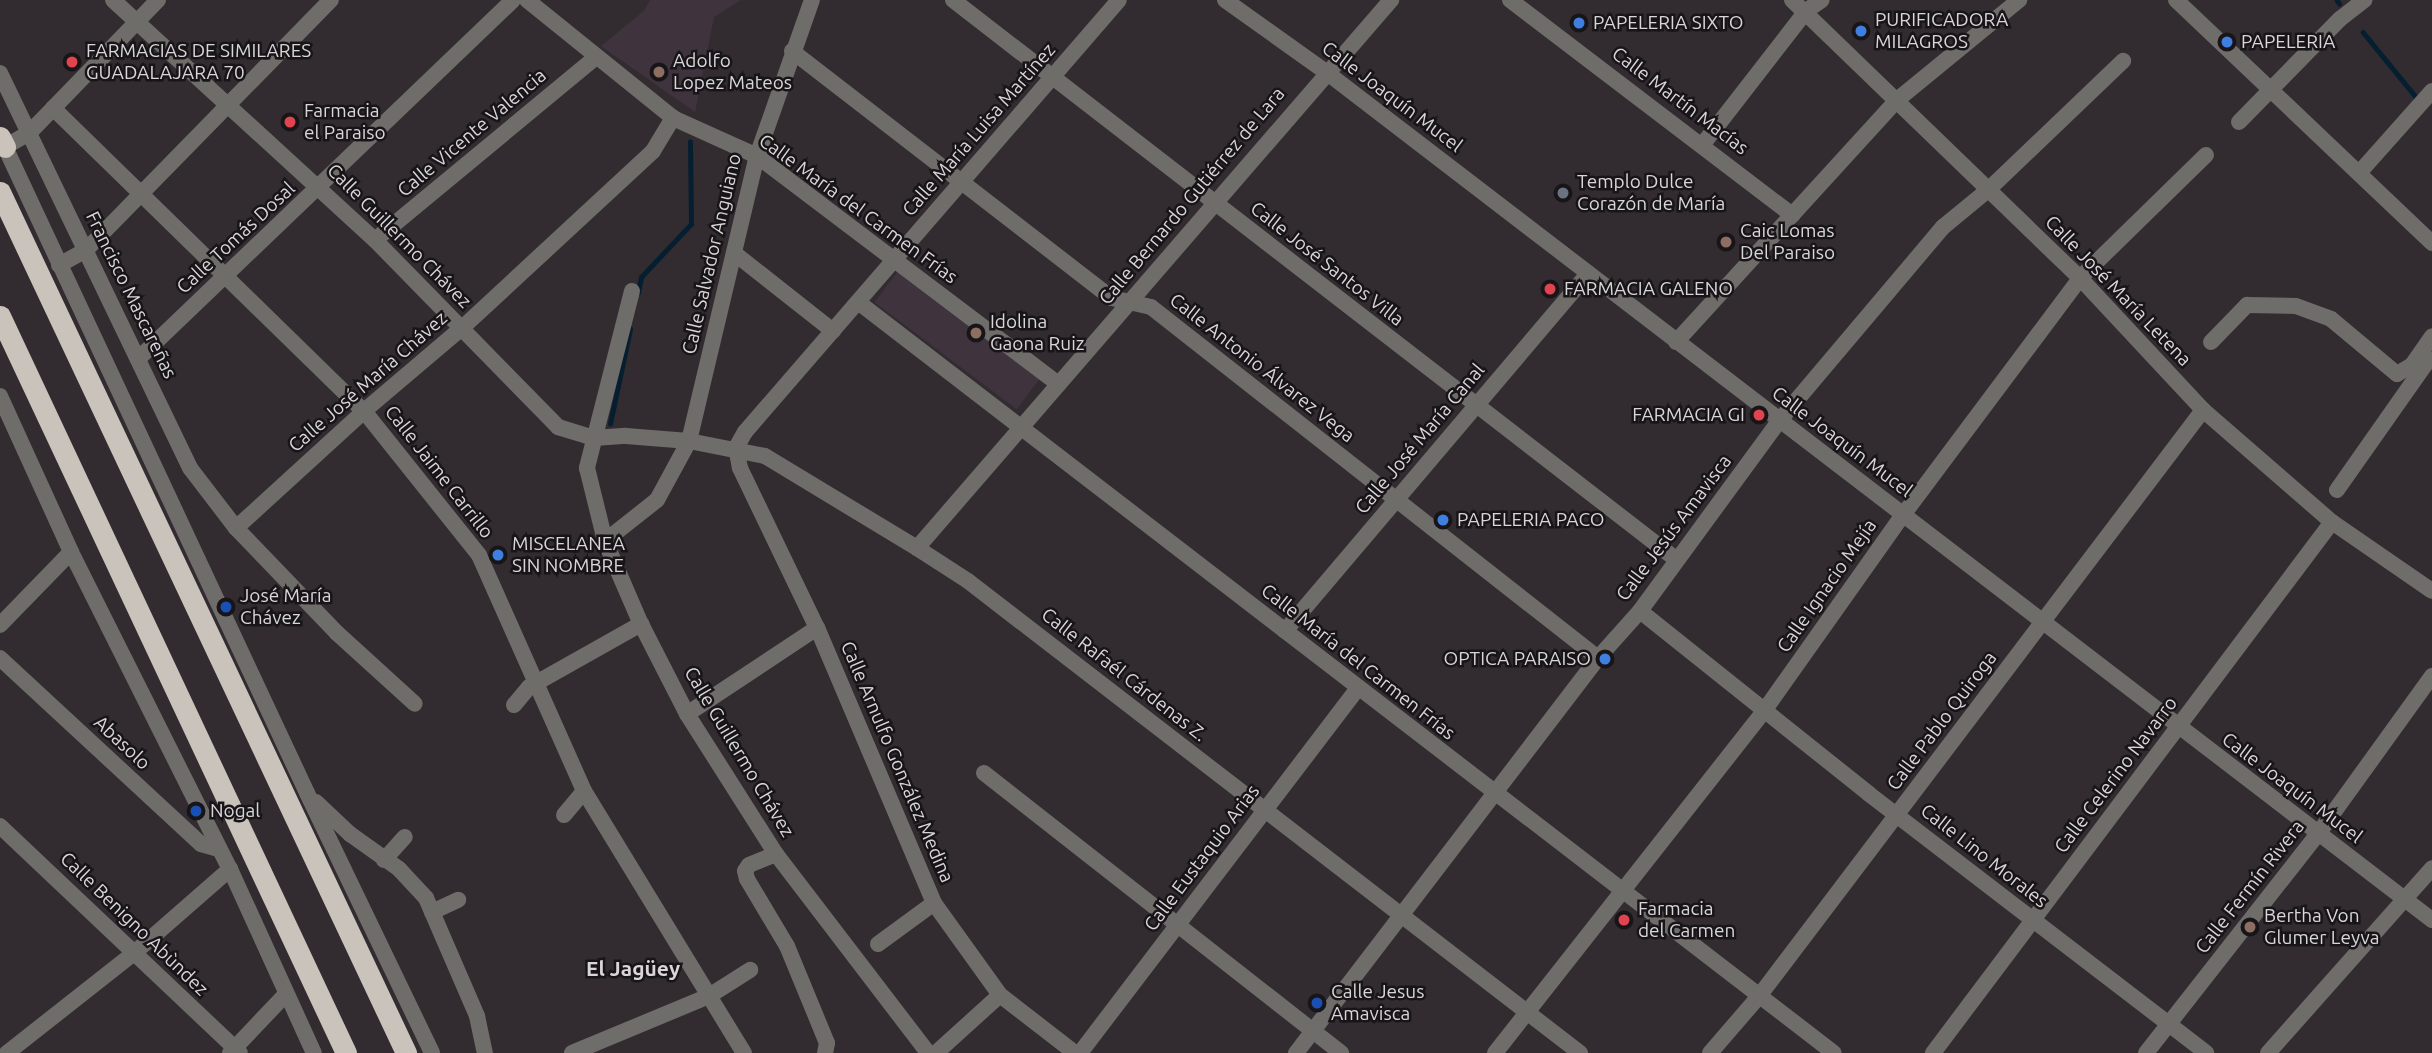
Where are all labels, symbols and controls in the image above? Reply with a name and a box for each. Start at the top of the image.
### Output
place label: PURIFICADORA MILAGROS [1875,9,2008,53]
place label: PAPELERIA SIXTO [1593,12,1743,34]
marker: PAPELERIA SIXTO [1571,15,1587,31]
marker: PURIFICADORA MILAGROS [1853,23,1869,39]
place label: PAPELERIA [2241,31,2335,53]
marker: PAPELERIA [2219,34,2235,50]
street label: Calle Joaquín Mucel [1317,37,1467,157]
street label: Calle María Luisa Martínez [898,39,1060,221]
place label: FARMACIAS DE SIMILARES GUADALAJARA 70 [86,40,311,84]
street label: Calle Martín Macías [1607,42,1753,160]
place label: Adolfo Lopez Mateos [673,50,792,94]
marker: FARMACIAS DE SIMILARES GUADALAJARA 70 [64,54,80,70]
street label: Calle Vicente Valencia [393,64,551,202]
marker: Adolfo Lopez Mateos [651,64,667,80]
street label: Calle Bernardo Gutiérrez de Lara [1094,83,1290,309]
place label: Farmacia el Paraiso [304,100,386,144]
marker: Farmacia el Paraiso [282,114,298,130]
street label: Calle María del Carmen Frías [754,129,962,289]
street label: Calle Salvador Anguiano [678,152,746,356]
street label: Calle Guillermo Chávez [322,159,476,313]
place label: Templo Dulce Corazón de María [1577,171,1725,215]
street label: Calle Tomás Dosal [172,177,300,299]
marker: Templo Dulce Corazón de María [1555,185,1571,201]
street label: Calle José Santos Villa [1246,197,1408,331]
street label: Francisco Mascareñas [81,208,181,382]
street label: Calle José María Letena [2040,211,2196,371]
place label: Caic Lomas Del Paraiso [1740,220,1835,264]
marker: Caic Lomas Del Paraiso [1718,234,1734,250]
place label: FARMACIA GALENO [1564,278,1733,300]
marker: FARMACIA GALENO [1542,281,1558,297]
street label: Calle Antonio Álvarez Vega [1165,289,1359,447]
street label: Calle José María Chávez [284,307,452,457]
place label: Idolina Gaona Ruiz [990,311,1084,355]
marker: Idolina Gaona Ruiz [968,325,984,341]
street label: Calle José María Canal [1351,359,1489,519]
street label: Calle Joaquín Mucel [1767,382,1917,502]
street label: Calle Jaime Carrillo [380,401,498,543]
place label: FARMACIA GI [1632,404,1745,426]
marker: FARMACIA GI [1751,407,1767,423]
street label: Calle Jesús Amavisca [1612,450,1736,606]
place label: PAPELERIA PACO [1457,509,1605,531]
marker: PAPELERIA PACO [1435,512,1451,528]
street label: Calle Ignacio Mejía [1772,515,1882,657]
place label: MISCELANEA SIN NOMBRE [512,533,625,577]
marker: MISCELANEA SIN NOMBRE [490,547,506,563]
street label: Calle María del Carmen Frías [1257,579,1459,745]
place label: José María Chávez [240,585,331,629]
marker: José María Chávez [218,599,234,615]
street label: Calle Rafaél Cárdenas Z. [1037,603,1211,747]
street label: Calle Arnulfo González Medina [836,638,958,886]
street label: Calle Pablo Quiroga [1882,647,2002,795]
place label: OPTICA PARAISO [1443,648,1591,670]
marker: OPTICA PARAISO [1597,651,1613,667]
street label: Calle Guillermo Chávez [679,663,799,841]
street label: Calle Celerino Navarro [2050,692,2182,858]
street label: Abasolo [89,711,155,775]
street label: Calle Joaquín Mucel [2217,728,2367,848]
street label: Calle Eustaquio Arias [1140,780,1264,936]
street label: Calle Lino Morales [1916,799,2052,913]
place label: Nogal [210,800,260,822]
marker: Nogal [188,803,204,819]
street label: Calle Fermín Rivera [2191,816,2309,958]
street label: Calle Benigno Abùndez [55,847,213,1001]
place label: Farmacia del Carmen [1638,898,1735,942]
place label: Bertha Von Glumer Leyva [2264,905,2380,949]
marker: Farmacia del Carmen [1616,912,1632,928]
marker: Bertha Von Glumer Leyva [2242,919,2258,935]
district label: El Jagüey [586,955,680,981]
place label: Calle Jesus Amavisca [1331,981,1424,1025]
marker: Calle Jesus Amavisca [1309,995,1325,1011]

